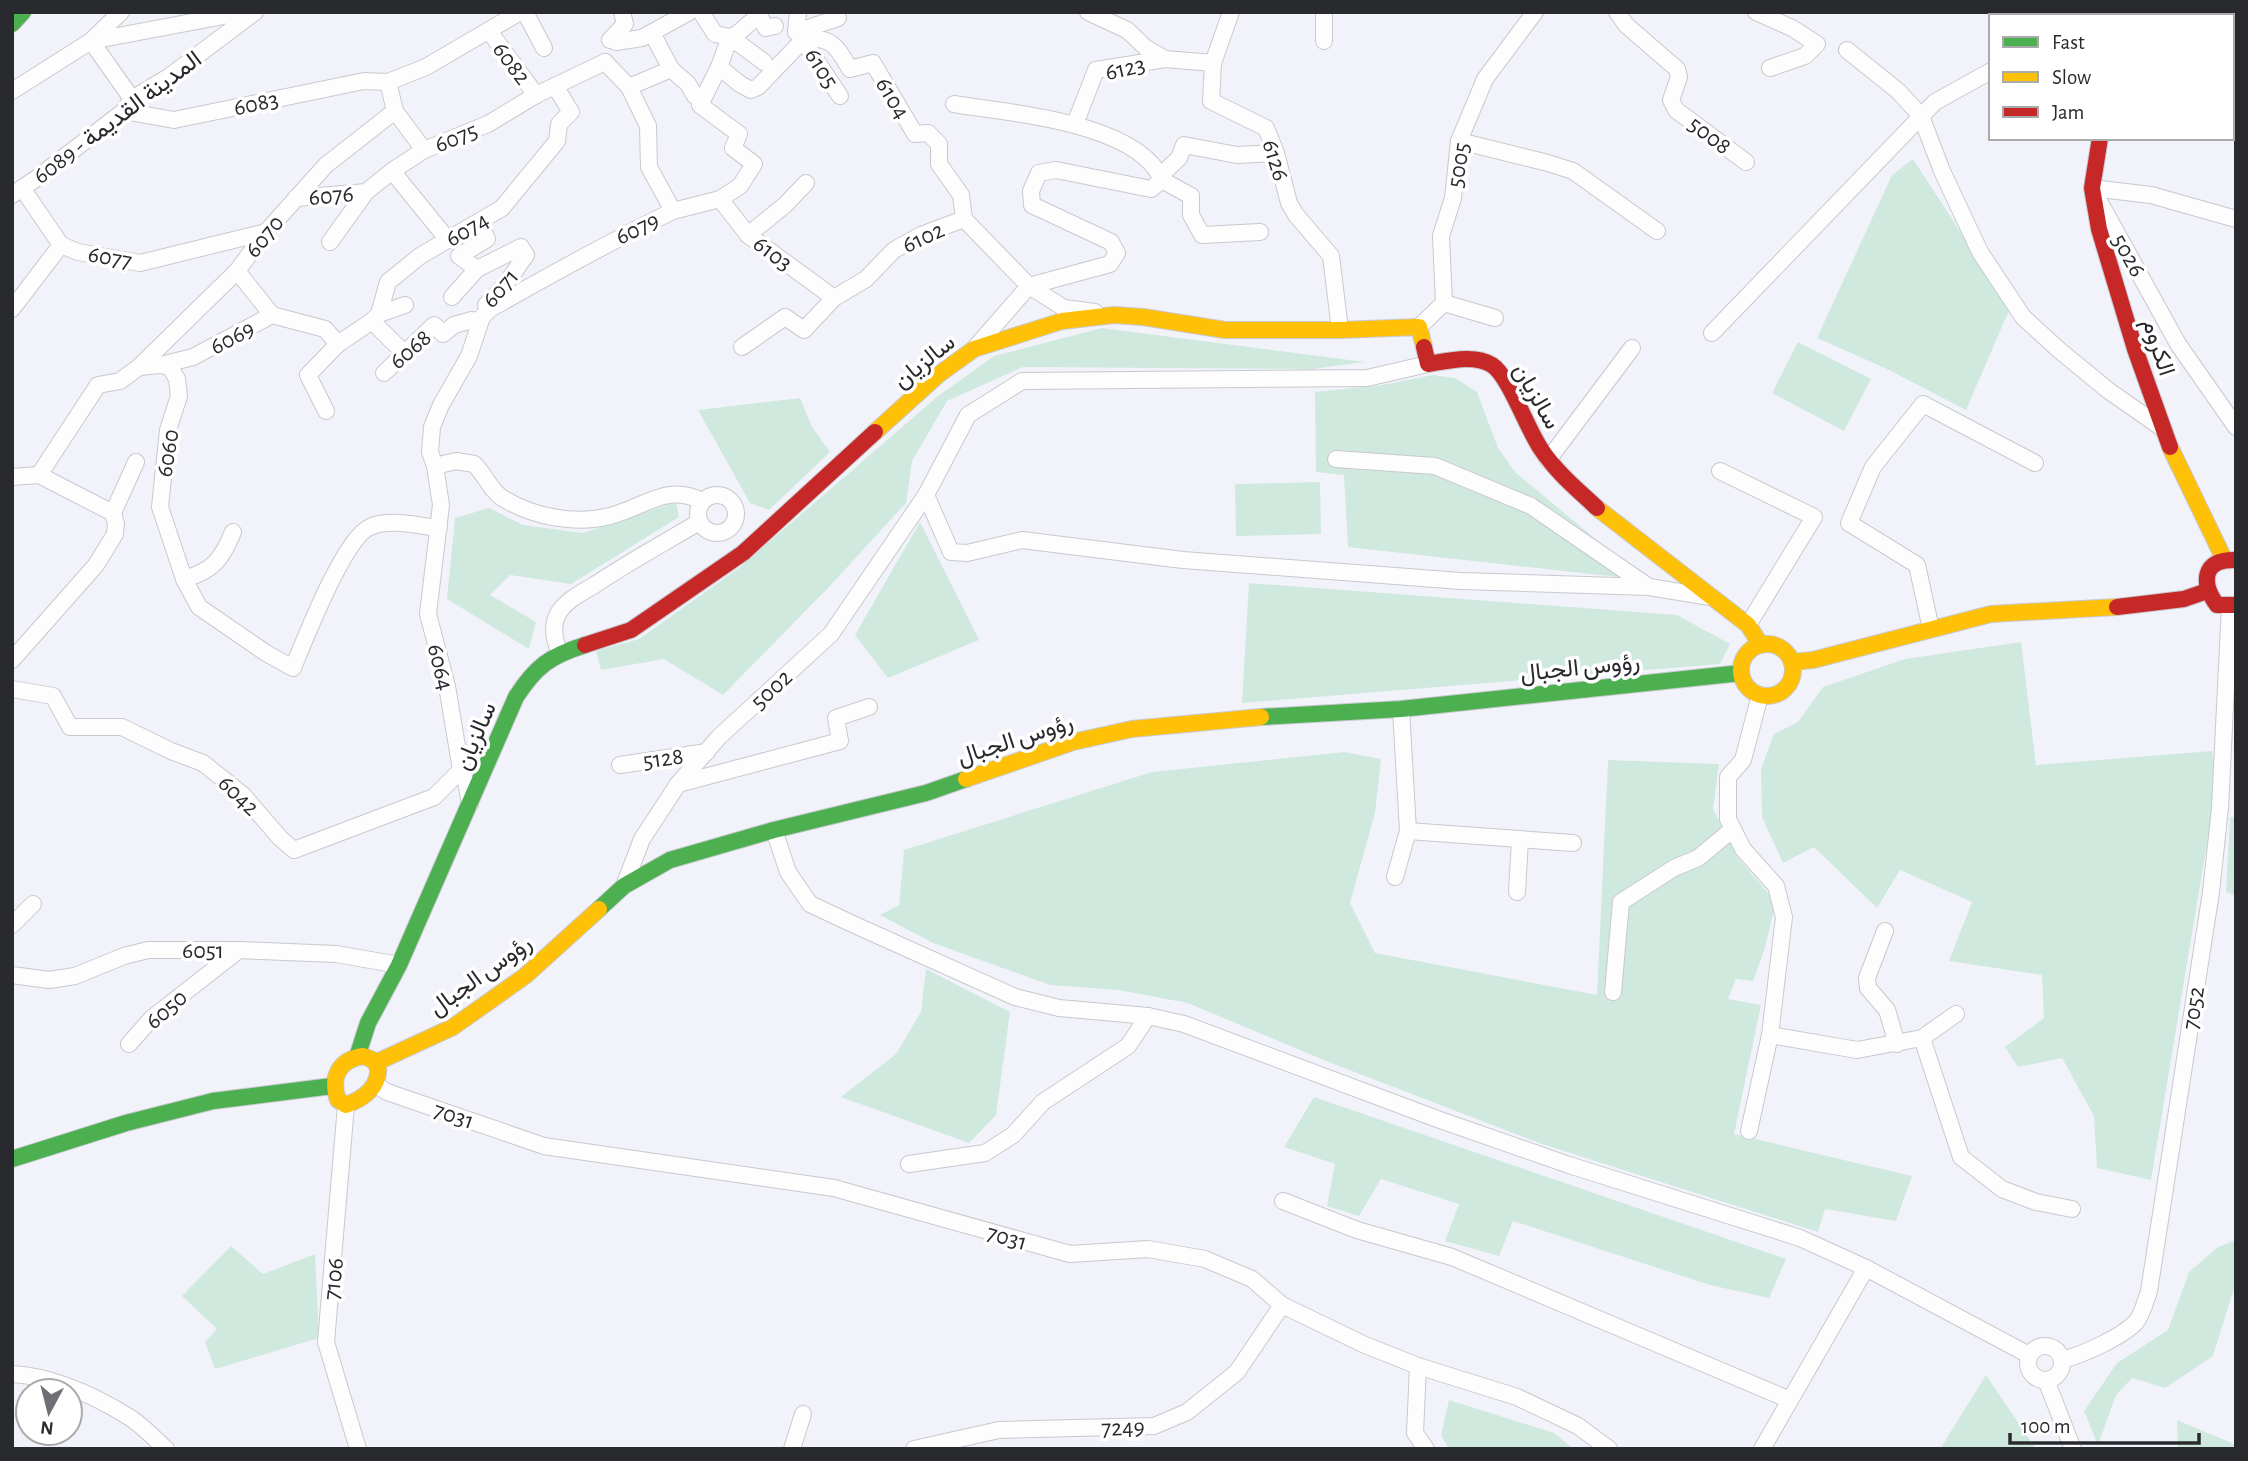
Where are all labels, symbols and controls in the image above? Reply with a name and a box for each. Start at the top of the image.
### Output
legend [1989,14,2234,140]
text: Fast [2052,32,2085,53]
street label: 6082 [488,38,535,89]
street label: 6105 [800,44,843,93]
street label: المدينة القديمة - 6089 [29,47,207,189]
street label: 6123 [1103,53,1148,85]
text: Slow [2052,67,2091,88]
street label: 6104 [871,74,914,123]
street label: 6083 [232,88,281,120]
text: Jam [2052,102,2084,123]
street label: 5008 [1684,112,1735,159]
street label: 6075 [431,119,481,157]
street label: 6126 [1257,137,1293,184]
street label: 5005 [1444,141,1474,189]
street label: 6076 [308,182,355,210]
street label: 6074 [442,208,493,252]
street label: 6079 [612,208,663,250]
street label: 6070 [241,211,289,262]
street label: 6102 [899,218,948,258]
street label: 5026 [2107,230,2150,281]
street label: 6103 [748,232,796,276]
street label: 6077 [86,242,134,274]
street label: 6071 [478,265,524,313]
street label: 6069 [206,316,259,359]
street label: الكروم [2135,316,2179,380]
street label: 6068 [385,325,436,374]
street label: سالزيان [889,330,961,395]
street label: سالزيان [1506,360,1564,434]
street label: 6060 [152,428,184,479]
street label: 6064 [423,642,457,693]
street label: رؤوس الجبال [1519,650,1641,688]
street label: 5002 [747,665,797,714]
street label: سالزيان [451,699,503,775]
street label: رؤوس الجبال [954,710,1077,772]
street label: 5128 [641,744,685,774]
street label: 6042 [213,771,263,821]
street label: رؤوس الجبال [425,931,537,1022]
street label: 6051 [182,939,224,963]
street label: 6050 [141,985,192,1034]
street label: 7052 [2179,985,2209,1032]
street label: 7031 [430,1098,477,1134]
street label: 7031 [984,1221,1030,1255]
street label: 7106 [320,1257,348,1301]
north arrow [14,1377,84,1447]
scale bar [2010,1402,2199,1446]
street label: 7249 [1101,1415,1145,1441]
text: 100 m [2021,1416,2071,1437]
text: N [39,1417,55,1438]

